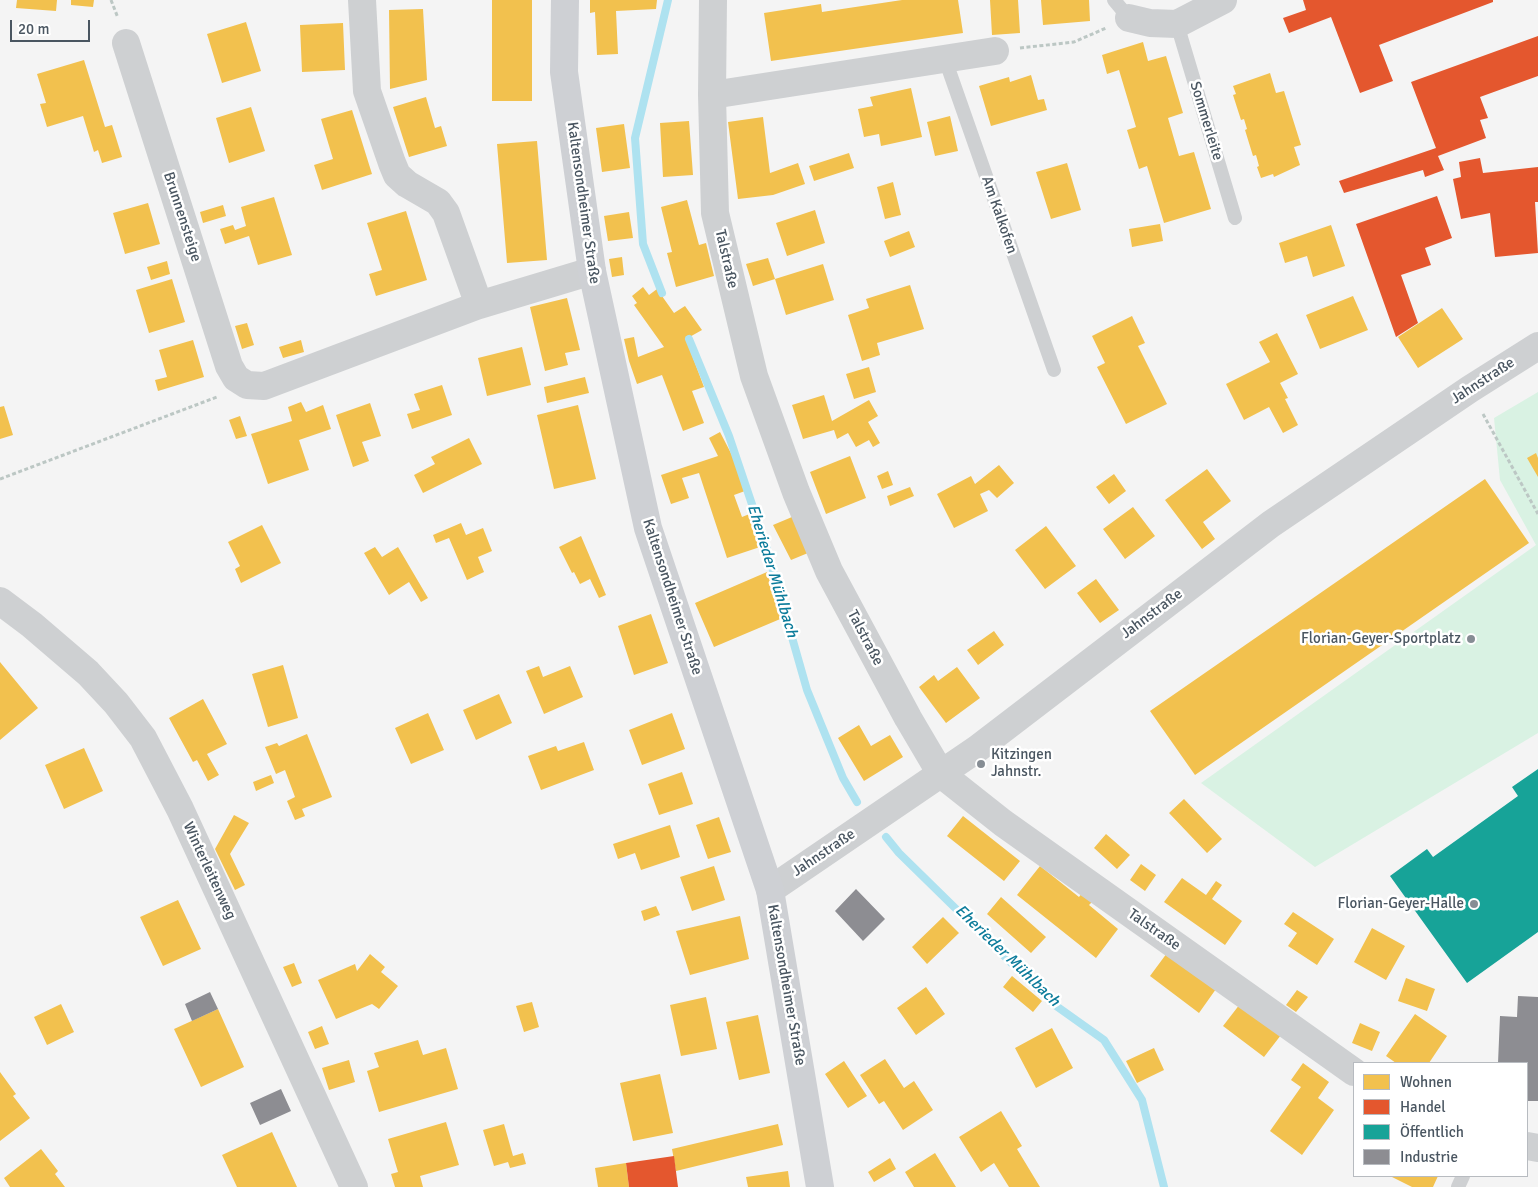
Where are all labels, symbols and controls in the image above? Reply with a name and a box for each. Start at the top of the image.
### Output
scale bar [12,10,92,42]
text: 20 m [18,20,49,38]
street label: Sommerleite [1185,79,1227,163]
street label: Kaltensondheimer Straße [563,121,603,285]
street label: Brunnensteige [159,170,205,264]
street label: Am Kalkofen [977,174,1021,256]
street label: Talstraße [710,228,742,290]
street label: Jahnstraße [1448,354,1518,408]
water label: Eherieder Mühlbach [743,502,801,640]
street label: Kaltensondheimer Straße [638,516,706,678]
street label: Jahnstraße [1118,585,1186,643]
street label: Talstraße [843,607,887,669]
place label: Florian-Geyer-Sportplatz [1301,630,1461,648]
marker: Florian-Geyer-Sportplatz [1465,633,1477,645]
place label: Kitzingen Jahnstr. [991,746,1052,781]
marker: Kitzingen Jahnstr. [975,758,987,770]
street label: Winterleitenweg [179,819,239,923]
street label: Jahnstraße [789,825,859,881]
place label: Florian-Geyer-Halle [1337,895,1464,913]
marker: Florian-Geyer-Halle [1468,898,1480,910]
water label: Eherieder Mühlbach [951,901,1063,1011]
street label: Kaltensondheimer Straße [763,903,809,1067]
street label: Talstraße [1124,905,1184,955]
legend [1353,1062,1528,1177]
text: Wohnen [1400,1073,1452,1091]
text: Handel [1400,1098,1446,1116]
text: Öffentlich [1400,1123,1464,1141]
text: Industrie [1400,1148,1458,1166]

